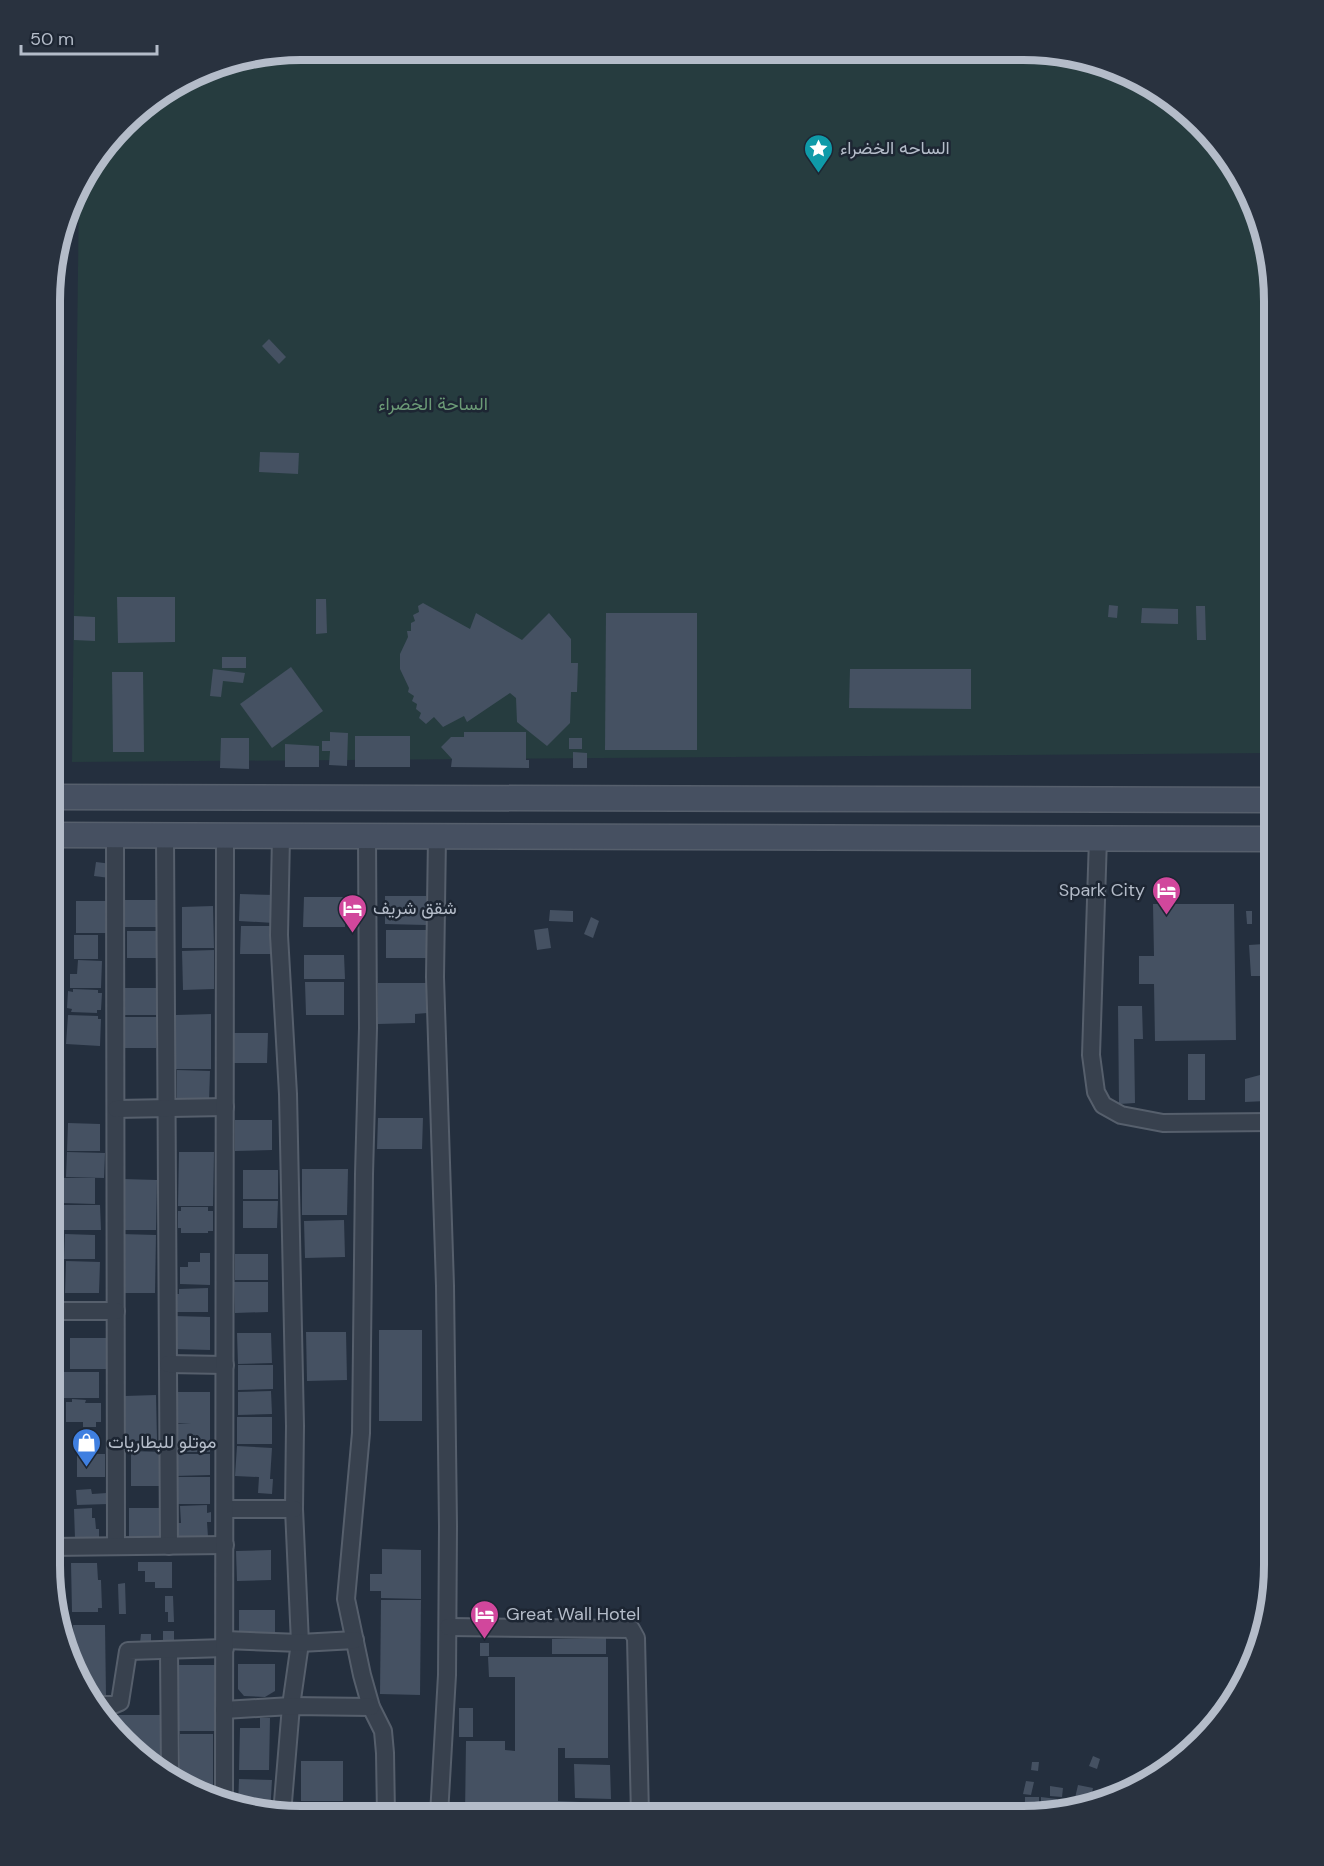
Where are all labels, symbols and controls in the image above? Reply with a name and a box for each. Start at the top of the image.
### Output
scale bar [21,18,158,56]
text: 50 m [30,27,74,51]
place icon: الساحه الخضراء [803,132,835,174]
place label: الساحه الخضراء [840,136,950,160]
park label: الساحة الخضراء [378,392,488,416]
hotel icon: Spark City [1150,874,1182,916]
place label: Spark City [1059,878,1145,902]
hotel icon: شقق شريف [336,892,368,934]
place label: شقق شريف [373,896,457,920]
shop icon: موتلو للبطاريات [71,1426,103,1468]
place label: موتلو للبطاريات [108,1430,216,1454]
hotel icon: Great Wall Hotel [469,1598,501,1640]
place label: Great Wall Hotel [506,1602,640,1626]

